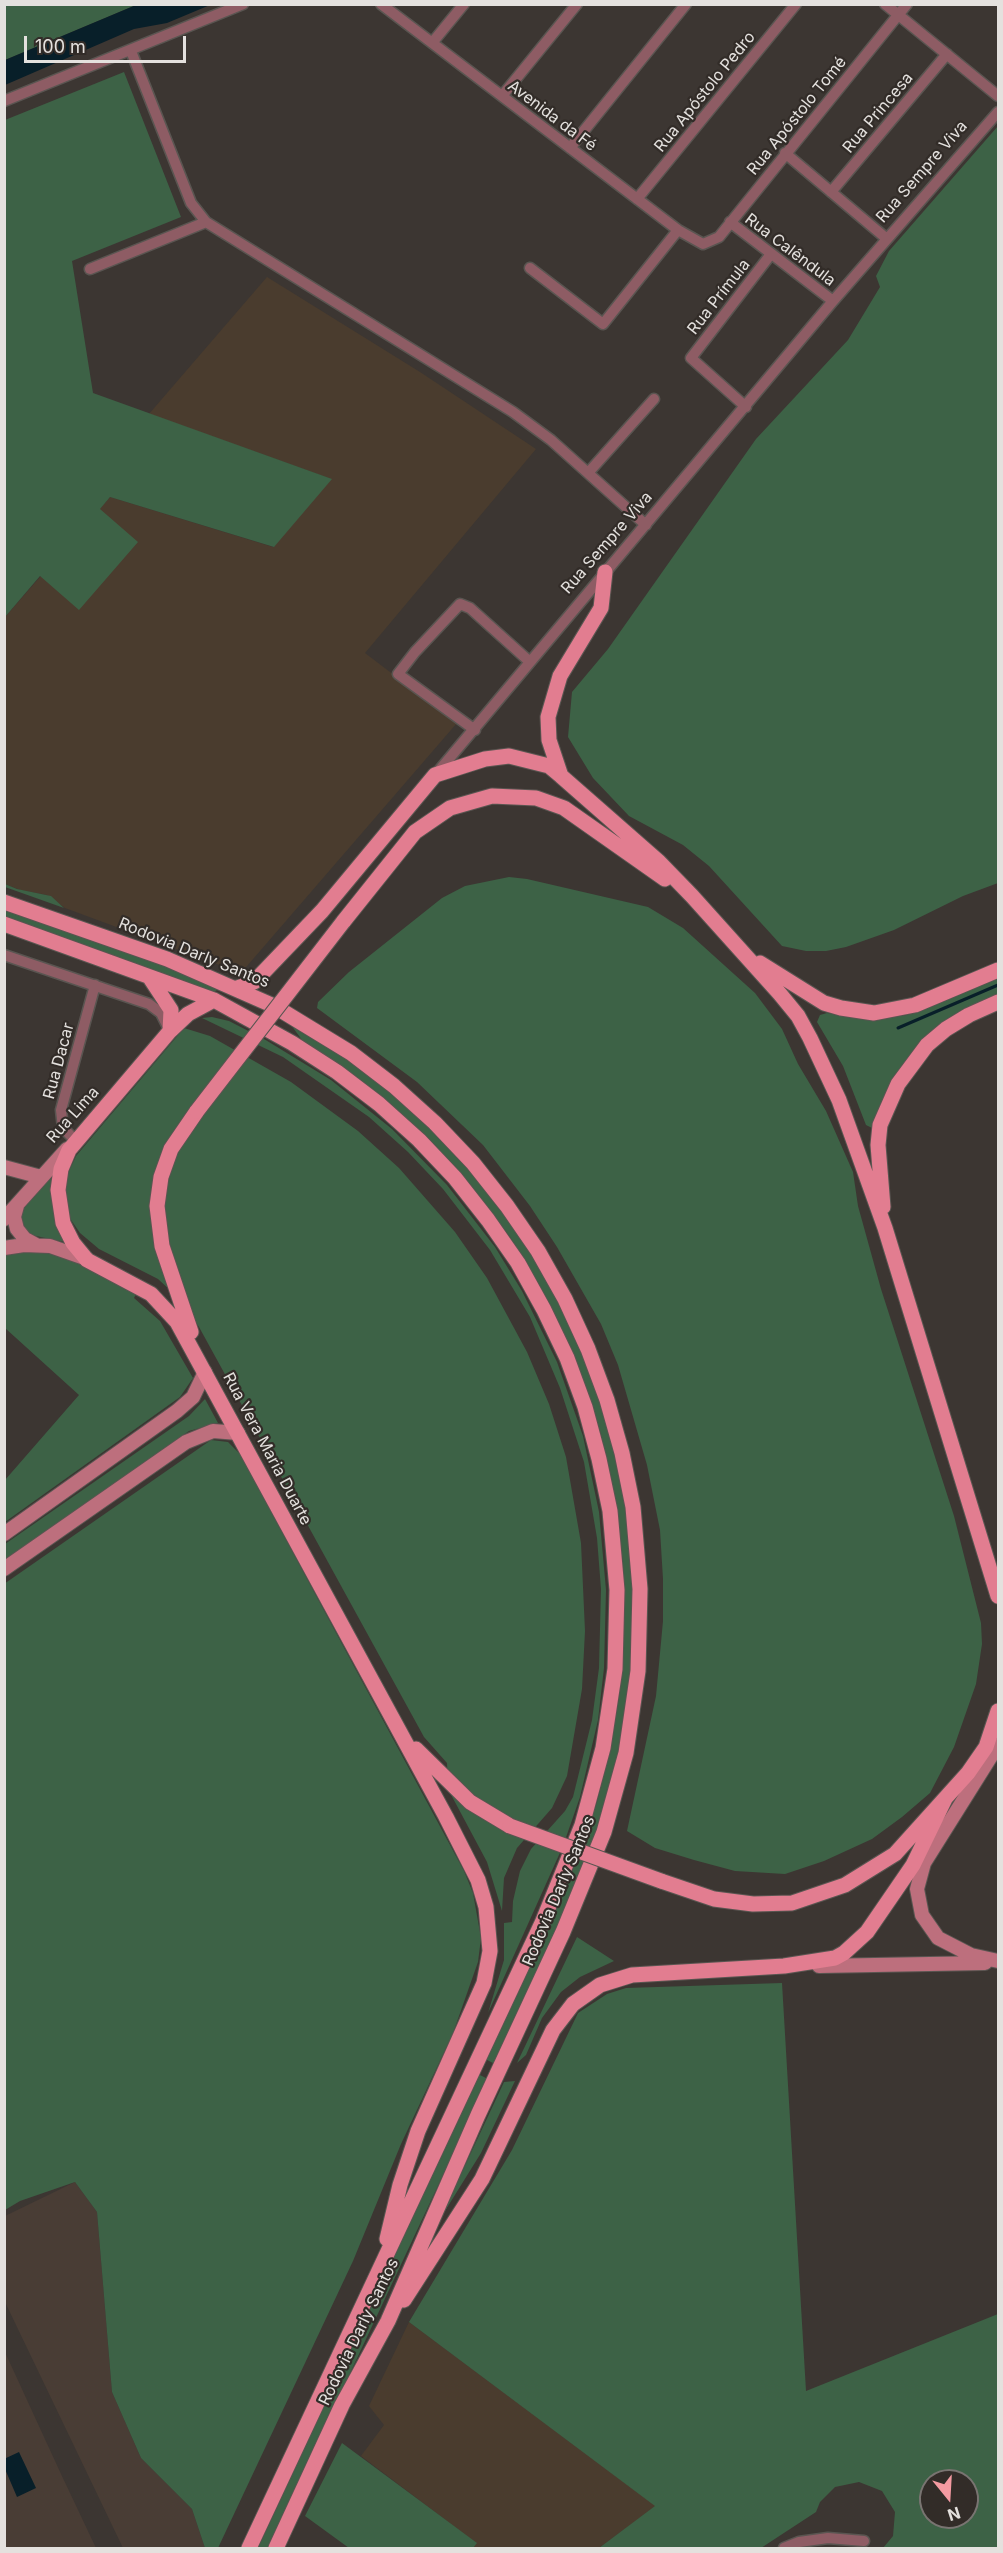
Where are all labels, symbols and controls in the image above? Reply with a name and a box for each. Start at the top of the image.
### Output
scale bar [27,24,189,62]
street label: Rua Apóstolo Pedro [651,28,759,156]
text: 100 m [35,36,86,57]
street label: Rua Apóstolo Tomé [743,53,851,179]
street label: Rua Princesa [839,69,917,157]
street label: Avenida da Fé [504,76,600,156]
street label: Rua Sempre Viva [872,117,972,227]
street label: Rua Calêndula [741,210,839,290]
street label: Rua Prímula [684,256,754,338]
street label: Rua Sempre Viva [557,488,657,598]
street label: Rodovia Darly Santos [116,914,272,992]
street label: Rua Dacar [40,1021,78,1101]
street label: Rua Lima [43,1083,103,1147]
street label: Rua Vera Maria Duarte [219,1369,315,1529]
street label: Rodovia Darly Santos [519,1813,599,1969]
street label: Rodovia Darly Santos [315,2255,403,2409]
north arrow [919,2469,979,2529]
text: N [945,2503,963,2526]

